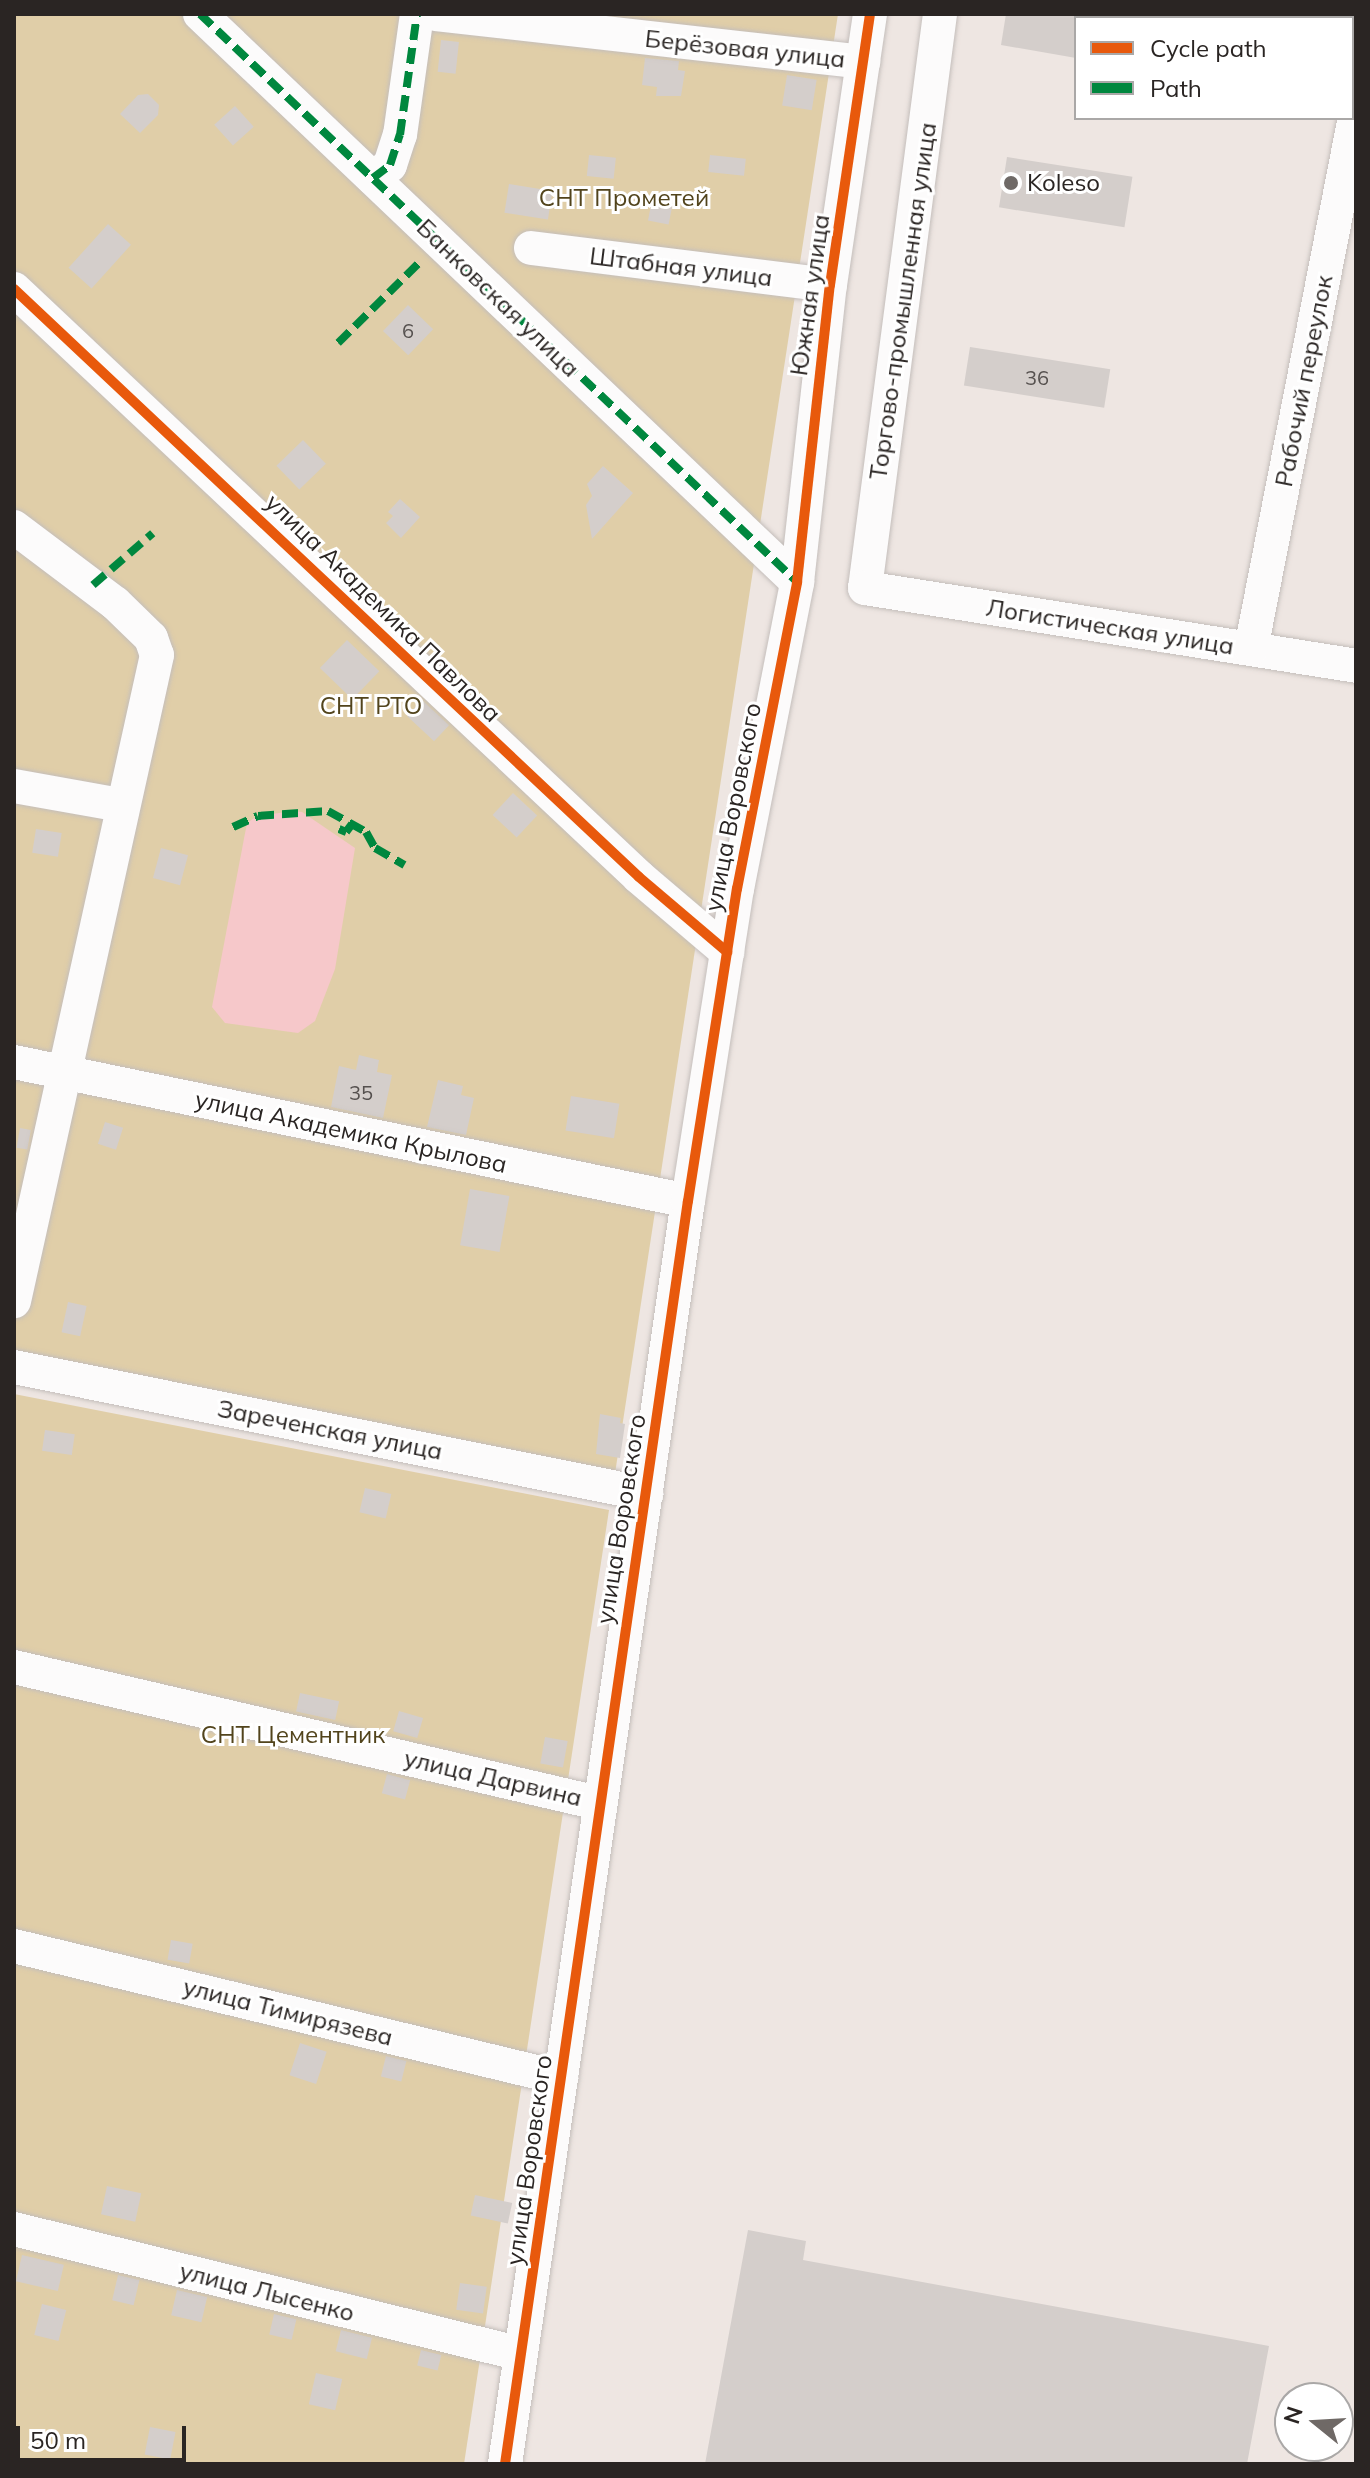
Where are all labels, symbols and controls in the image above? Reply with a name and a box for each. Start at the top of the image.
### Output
legend [1074,16,1354,120]
street label: Берёзовая улица [644,24,846,74]
text: Cycle path [1150,33,1267,63]
text: Path [1150,73,1202,103]
street label: Торгово-промышленная улица [864,121,942,481]
place label: Koleso [1027,169,1100,197]
marker: Koleso [1002,174,1020,192]
park label: СНТ Прометей [539,184,709,212]
street label: Южная улица [784,212,836,378]
street label: Банковская улица [411,213,585,383]
street label: Штабная улица [588,242,774,292]
street label: Рабочий переулок [1269,273,1339,489]
house number: 6 [402,318,414,342]
house number: 36 [1025,365,1049,389]
street label: улица Академика Павлова [259,488,507,728]
street label: Логистическая улица [984,593,1236,661]
park label: СНТ РТО [320,692,422,720]
street label: улица Воровского [699,700,767,914]
house number: 35 [349,1080,373,1104]
street label: улица Академика Крылова [193,1085,509,1179]
street label: Зареченская улица [215,1394,445,1466]
street label: улица Воровского [590,1412,652,1626]
park label: СНТ Цементник [201,1721,385,1749]
street label: улица Дарвина [401,1744,585,1812]
street label: улица Тимирязева [180,1972,396,2052]
street label: улица Воровского [500,2053,558,2267]
street label: улица Лысенко [177,2256,357,2328]
north arrow [1274,2382,1354,2462]
text: N [1277,2403,1309,2427]
scale bar [20,2410,190,2460]
text: 50 m [30,2425,86,2455]

